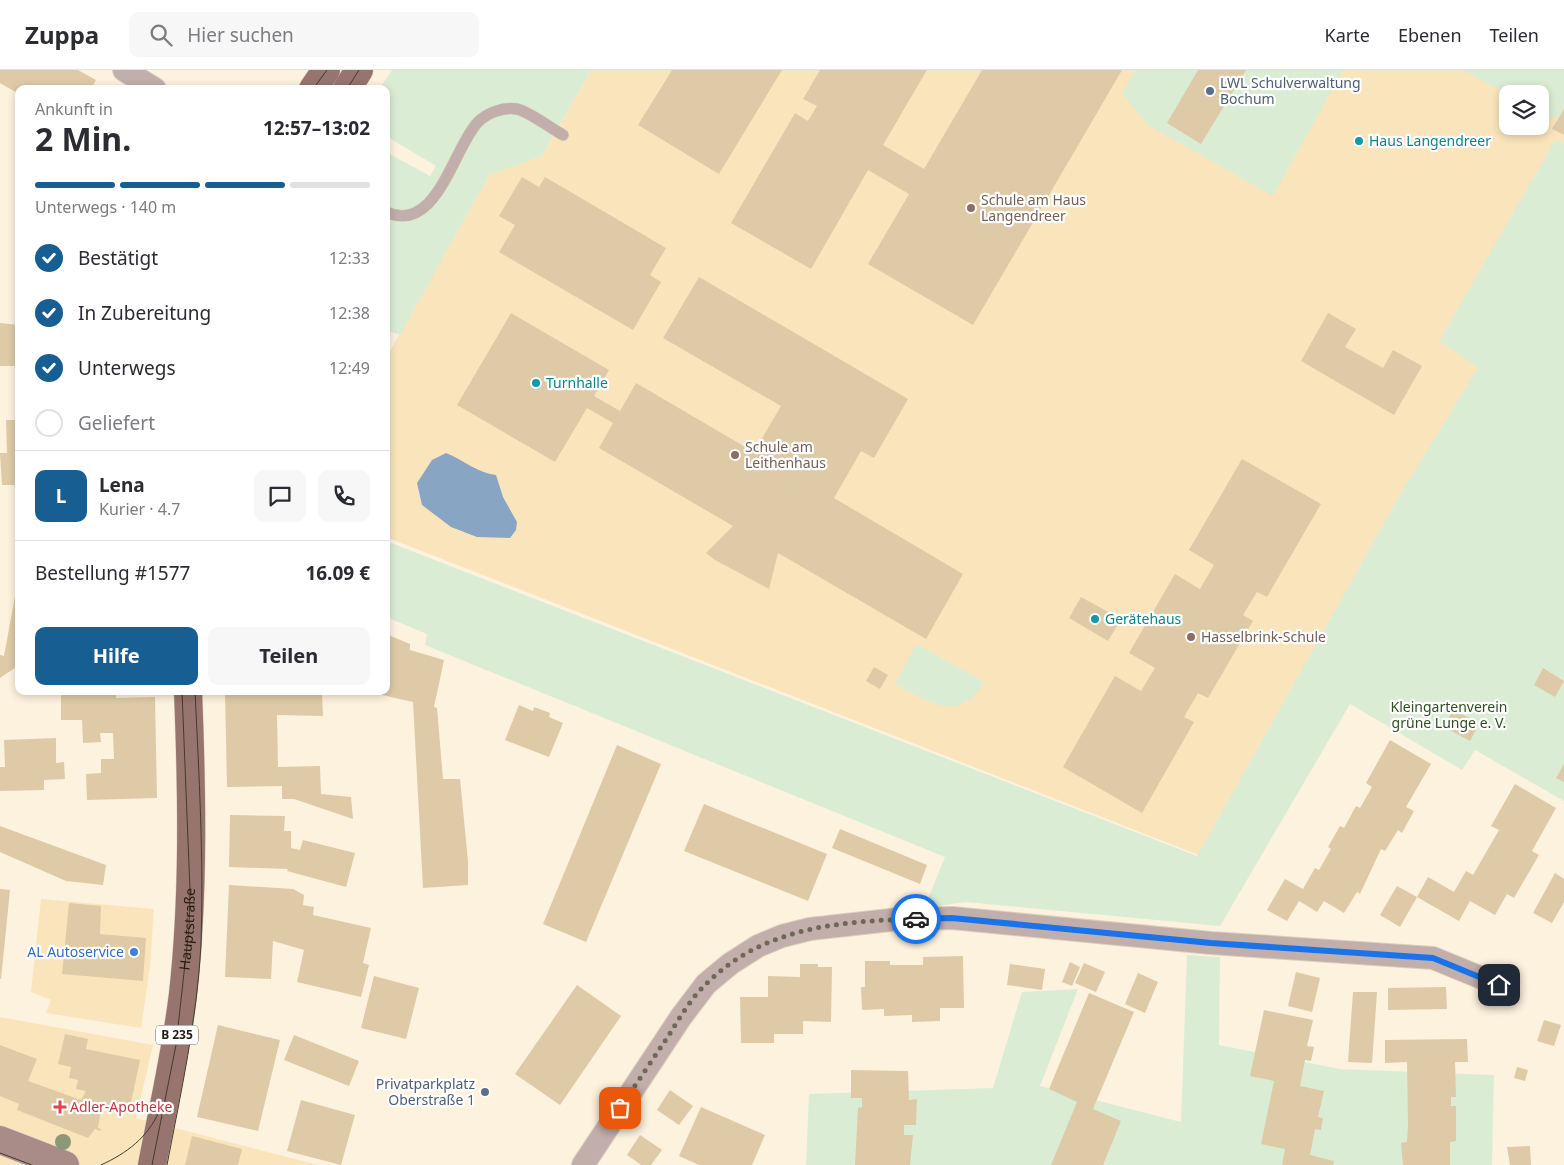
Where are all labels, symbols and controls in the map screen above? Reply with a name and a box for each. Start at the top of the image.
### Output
search box [129,12,479,57]
text: Zuppa [25,18,99,51]
icon: search [147,21,175,49]
text: Hier suchen [187,22,294,48]
text: Karte [1325,23,1370,47]
text: Ebenen [1398,23,1462,47]
text: Teilen [1490,23,1539,47]
place label: LWL Schulverwaltung Bochum [1220,73,1361,108]
marker: LWL Schulverwaltung Bochum [1204,85,1216,97]
map controls [1499,85,1549,135]
button: layers [1499,85,1549,135]
text: Ankunft in [35,98,113,120]
text: 12:57–13:02 [263,115,370,141]
text: 2 Min. [35,117,131,160]
place label: Haus Langendreer [1369,131,1491,150]
marker: Haus Langendreer [1353,135,1365,147]
place label: Schule am Haus Langendreer [981,190,1086,225]
text: Unterwegs · 140 m [35,196,176,218]
marker: Schule am Haus Langendreer [965,202,977,214]
icon: check [35,244,63,272]
text: Bestätigt [78,245,158,271]
text: 12:33 [329,247,370,269]
icon: check [35,299,63,327]
text: In Zubereitung [78,300,211,326]
text: 12:38 [329,302,370,324]
icon: check [35,354,63,382]
text: Unterwegs [78,355,176,381]
text: 12:49 [329,357,370,379]
place label: Turnhalle [546,373,608,392]
marker: Turnhalle [530,377,542,389]
text: Geliefert [78,410,155,436]
place label: Schule am Leithenhaus [745,437,826,472]
marker: Schule am Leithenhaus [729,449,741,461]
button: chat [254,470,306,522]
button: phone [318,470,370,522]
text: Lena [99,472,145,498]
text: L [56,483,66,509]
text: Kurier · 4.7 [99,498,180,520]
text: Bestellung #1577 [35,560,190,586]
text: 16.09 € [305,560,370,586]
place label: Gerätehaus [1105,609,1182,628]
marker: Gerätehaus [1089,613,1101,625]
button: Hilfe [35,627,198,685]
button: Teilen [208,627,370,685]
place label: Hasselbrink-Schule [1201,627,1326,646]
marker: Hasselbrink-Schule [1185,631,1197,643]
park label: Kleingartenverein grüne Lunge e. V. [1391,697,1507,732]
street label: Hauptstraße [174,888,199,971]
courier [891,894,941,944]
icon: car [902,905,930,933]
place label: AL Autoservice [27,942,124,961]
marker: AL Autoservice [128,946,140,958]
pin [1478,964,1520,1006]
icon: home [1485,971,1513,999]
road number: B 235 [156,1026,198,1044]
place label: Privatparkplatz Oberstraße 1 [376,1074,475,1109]
marker: Privatparkplatz Oberstraße 1 [479,1086,491,1098]
pin [599,1087,641,1129]
icon: bag [606,1094,634,1122]
place label: Adler-Apotheke [70,1097,172,1116]
marker: Adler-Apotheke [54,1101,66,1113]

